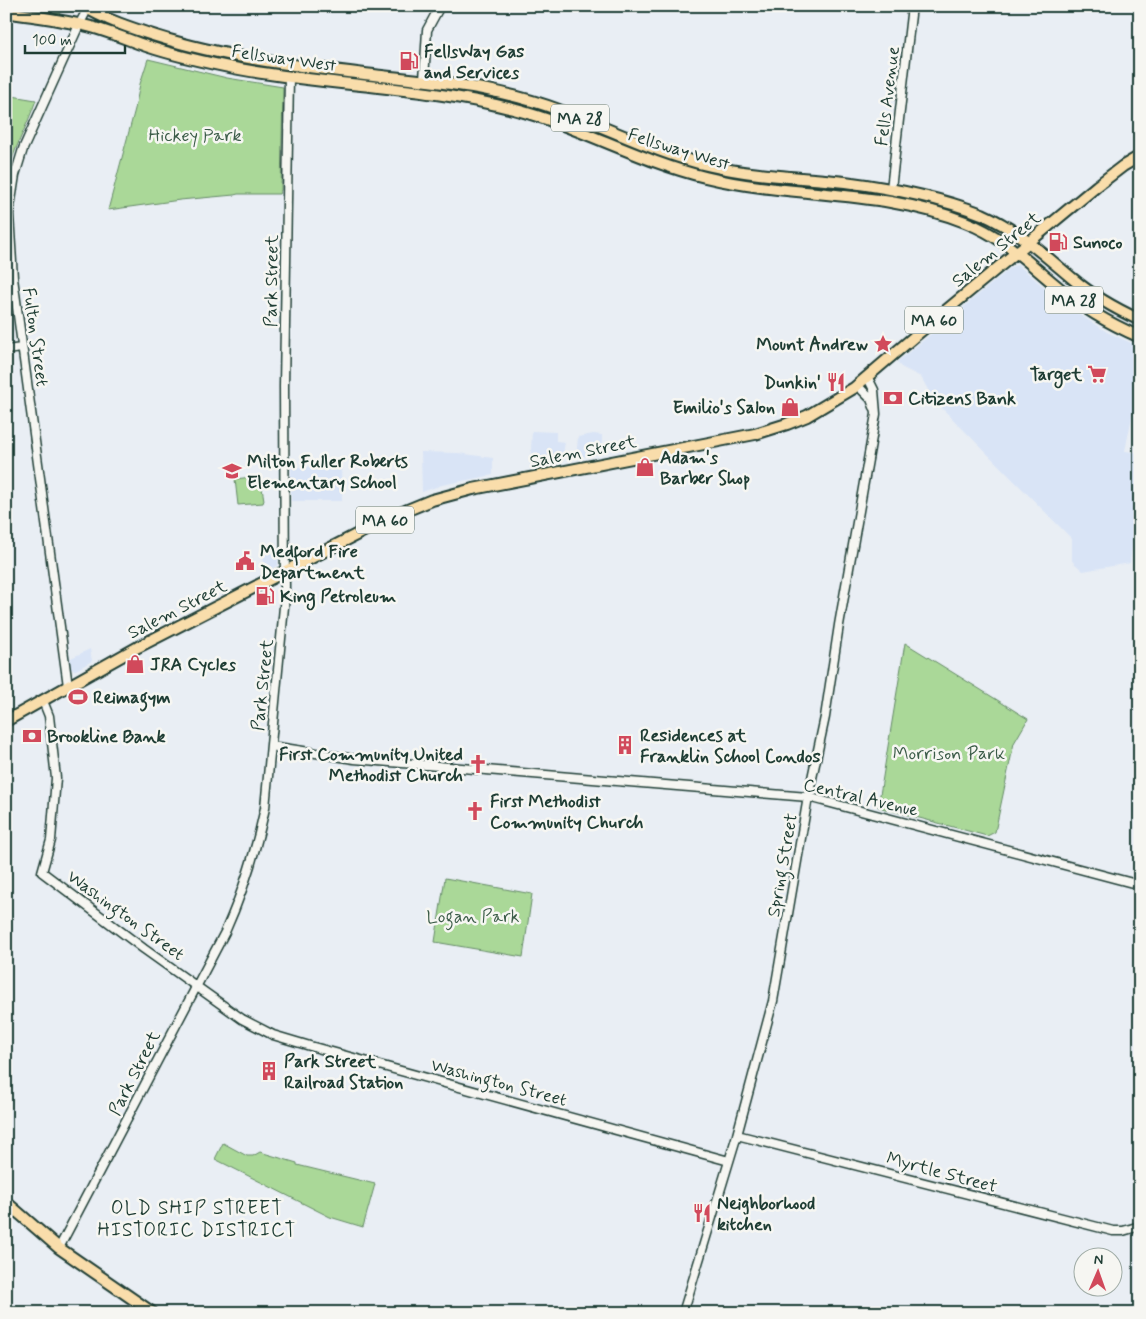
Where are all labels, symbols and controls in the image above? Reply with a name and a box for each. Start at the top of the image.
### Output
scale bar [25,22,125,54]
text: 100 m [32,31,72,51]
street label: Fellsway West [230,40,338,78]
place label: FellsWay Gas and Services [424,40,524,85]
street label: Fells Avenue [870,45,906,147]
fuel station icon: FellsWay Gas and Services [398,50,420,72]
road number: MA 28 [551,105,609,132]
street label: Fellsway West [625,123,733,177]
park label: Hickey Park [148,124,242,148]
street label: Salem Street [947,206,1047,293]
fuel station icon: Sunoco [1047,231,1069,253]
place label: Sunoco [1073,231,1122,255]
street label: Park Street [259,234,285,327]
street label: Fulton Street [16,286,54,388]
road number: MA 28 [1045,286,1103,314]
road number: MA 60 [905,306,963,334]
place label: Mount Andrew [756,333,869,357]
place icon: Mount Andrew [872,333,894,355]
place label: Target [1030,363,1082,389]
supermarket icon: Target [1086,363,1108,385]
place label: Dunkin' [764,371,821,395]
restaurant icon: Dunkin' [825,371,847,393]
bank icon: Citizens Bank [882,387,904,409]
place label: Citizens Bank [908,387,1016,411]
place label: Emilio's Salon [673,396,775,420]
shop icon: Emilio's Salon [779,396,801,418]
street label: Salem Street [528,430,639,474]
place label: Adam's Barber Shop [660,446,750,491]
place label: Milton Fuller Roberts Elementary School [247,450,408,495]
shop icon: Adam's Barber Shop [634,456,656,478]
school or university icon: Milton Fuller Roberts Elementary School [221,460,243,482]
road number: MA 60 [356,506,414,534]
place label: Medford Fire Department [260,540,365,585]
public building icon: Medford Fire Department [234,550,256,572]
street label: Salem Street [124,574,231,645]
fuel station icon: King Petroleum [254,585,276,607]
place label: King Petroleum [280,585,396,611]
street label: Park Street [246,638,280,732]
shop icon: JRA Cycles [124,653,146,675]
place label: JRA Cycles [150,653,236,677]
sports icon: Reimagym [67,686,89,708]
place label: Reimagym [93,686,171,712]
place label: Residences at Franklin School Condos [640,724,821,769]
bank icon: Brookline Bank [21,725,43,747]
place label: Brookline Bank [47,725,166,749]
building icon: Residences at Franklin School Condos [614,734,636,756]
park label: Morrison Park [893,742,1005,766]
place label: First Community United Methodist Church [279,743,463,788]
church icon: First Community United Methodist Church [467,753,489,775]
street label: Central Avenue [801,773,921,823]
place label: First Methodist Community Church [490,790,644,835]
church icon: First Methodist Community Church [464,800,486,822]
street label: Spring Street [762,811,806,919]
street label: Washington Street [61,865,189,968]
park label: Logan Park [427,905,519,931]
street label: Park Street [103,1027,167,1120]
place label: Park Street Railroad Station [284,1050,403,1095]
street label: Washington Street [428,1053,570,1115]
building icon: Park Street Railroad Station [258,1060,280,1082]
street label: Myrtle Street [884,1147,1000,1199]
place label: Neighborhood kitchen [717,1192,815,1237]
district label: OLD SHIP STREET HISTORIC DISTRICT [97,1196,297,1243]
restaurant icon: Neighborhood kitchen [691,1202,713,1224]
north arrow [1074,1246,1124,1296]
text: N [1093,1251,1103,1269]

